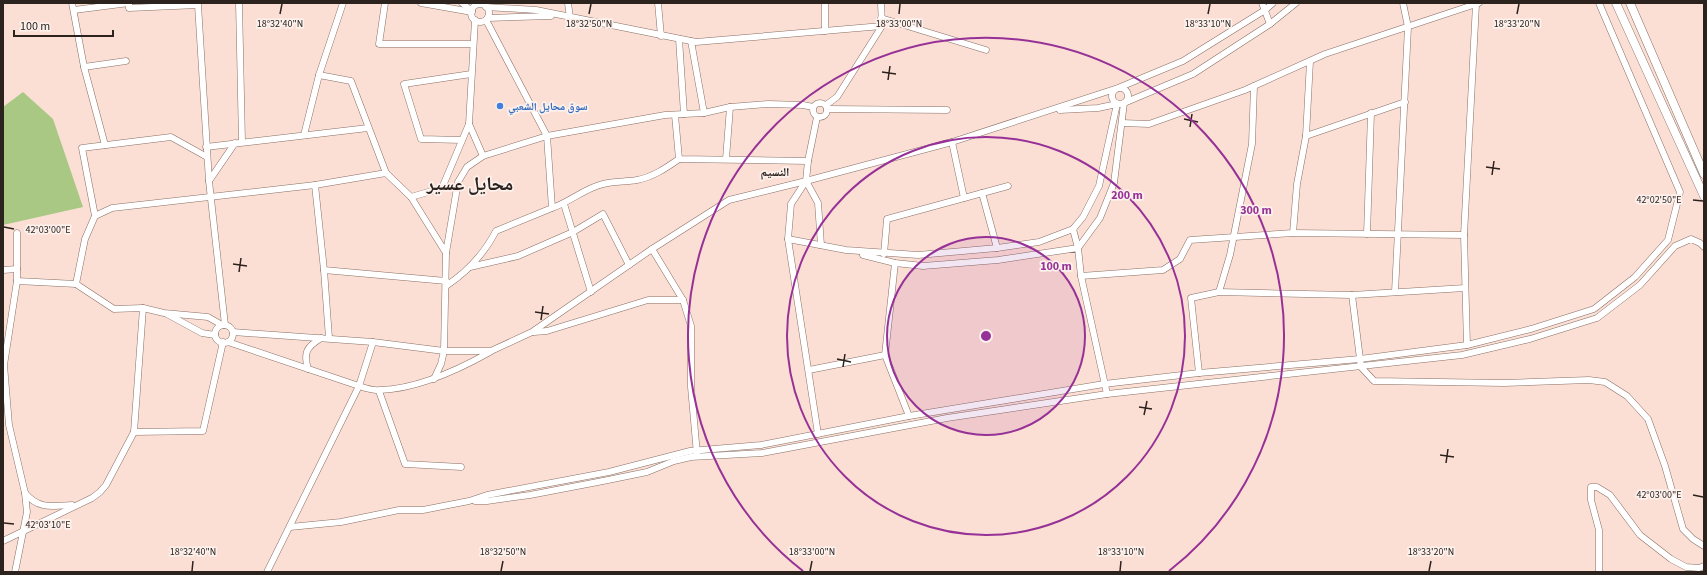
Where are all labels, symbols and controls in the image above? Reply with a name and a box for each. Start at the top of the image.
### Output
scale bar [14,12,113,38]
text: 18°32'40"N [257,17,303,31]
text: 18°32'50"N [566,17,612,31]
text: 18°33'00"N [876,17,922,31]
text: 18°33'10"N [1185,17,1231,31]
text: 18°33'20"N [1494,17,1540,31]
text: 100 m [20,18,50,35]
place label: سوق محايل الشعبي [508,99,588,115]
marker: سوق محايل الشعبي [495,101,505,111]
district label: النسيم [761,164,789,181]
district label: محايل عسير [426,171,513,198]
text: 200 m [1111,187,1143,204]
text: 42°02'50"E [1636,193,1682,207]
text: 300 m [1240,202,1272,219]
text: 42°03'00"E [25,223,71,237]
text: 100 m [1040,258,1072,275]
centre of rings [979,329,993,343]
text: 42°03'00"E [1636,488,1682,502]
text: 42°03'10"E [25,518,71,532]
text: 18°32'40"N [170,545,216,559]
text: 18°32'50"N [480,545,526,559]
text: 18°33'00"N [789,545,835,559]
text: 18°33'10"N [1098,545,1144,559]
text: 18°33'20"N [1408,545,1454,559]

